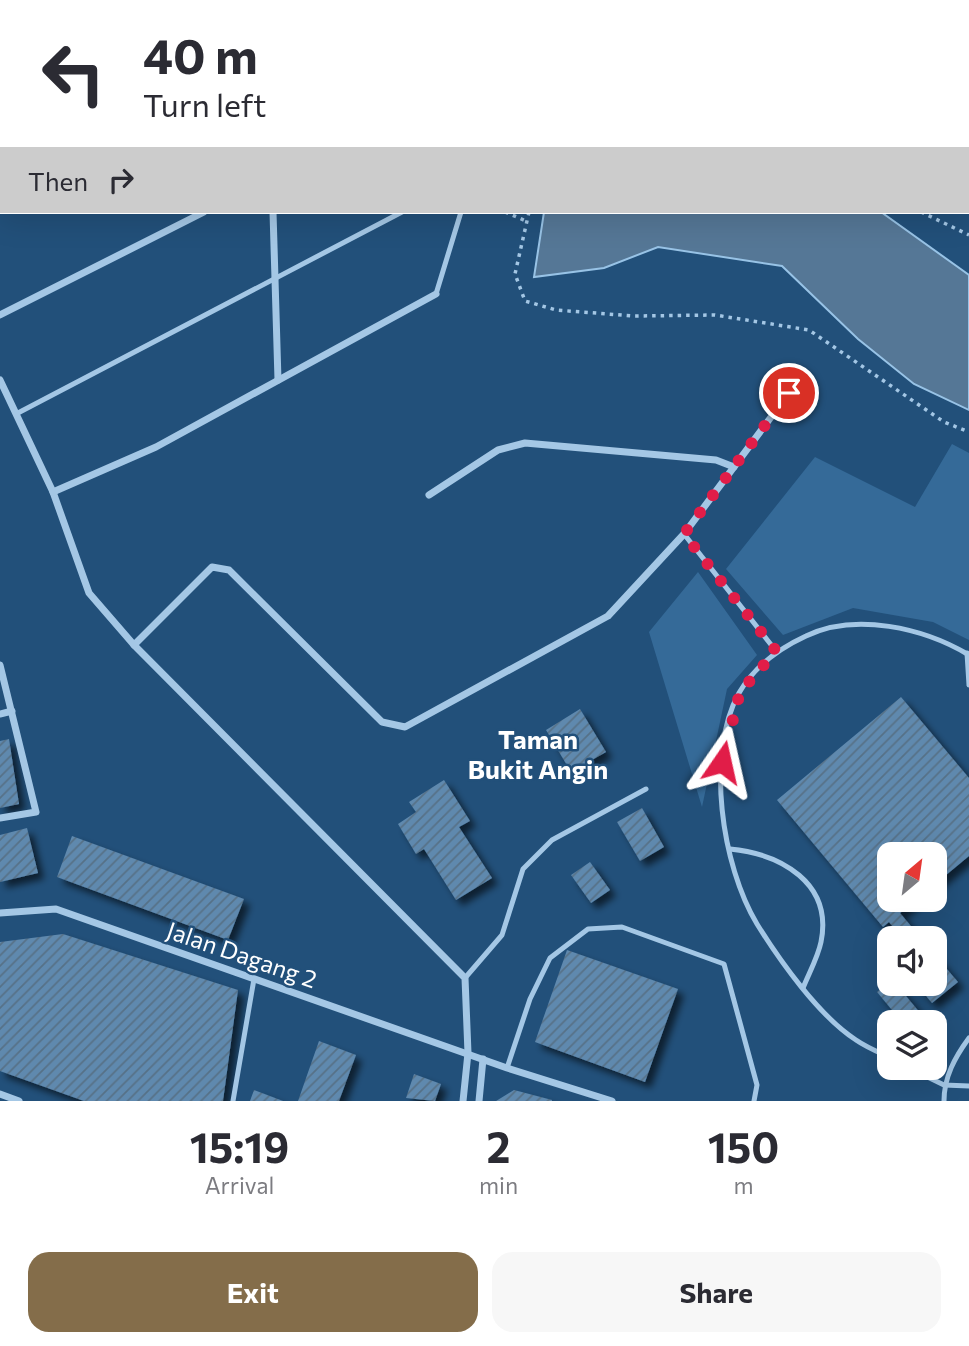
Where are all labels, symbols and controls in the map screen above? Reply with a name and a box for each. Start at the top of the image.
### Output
text: 40 m [143,24,258,84]
icon: left [28,28,119,119]
text: Turn left [143,84,267,124]
icon: right [102,161,140,199]
text: Then [28,165,88,196]
pin [759,363,819,423]
icon: arrive [770,374,808,412]
district label: Taman Bukit Angin [468,723,608,784]
position arrow [685,725,759,799]
north arrow [877,842,947,912]
map controls [877,842,947,1080]
street label: Jalan Dagang 2 [163,915,321,993]
button: sound [877,926,947,996]
button: layers [877,1010,947,1080]
text: 15:19 [190,1120,289,1172]
text: 2 [487,1120,511,1172]
text: 150 [708,1120,779,1172]
text: Arrival [205,1171,274,1199]
text: min [479,1171,518,1199]
text: m [734,1171,754,1199]
button: Exit [28,1252,478,1332]
button: Share [492,1252,941,1332]

